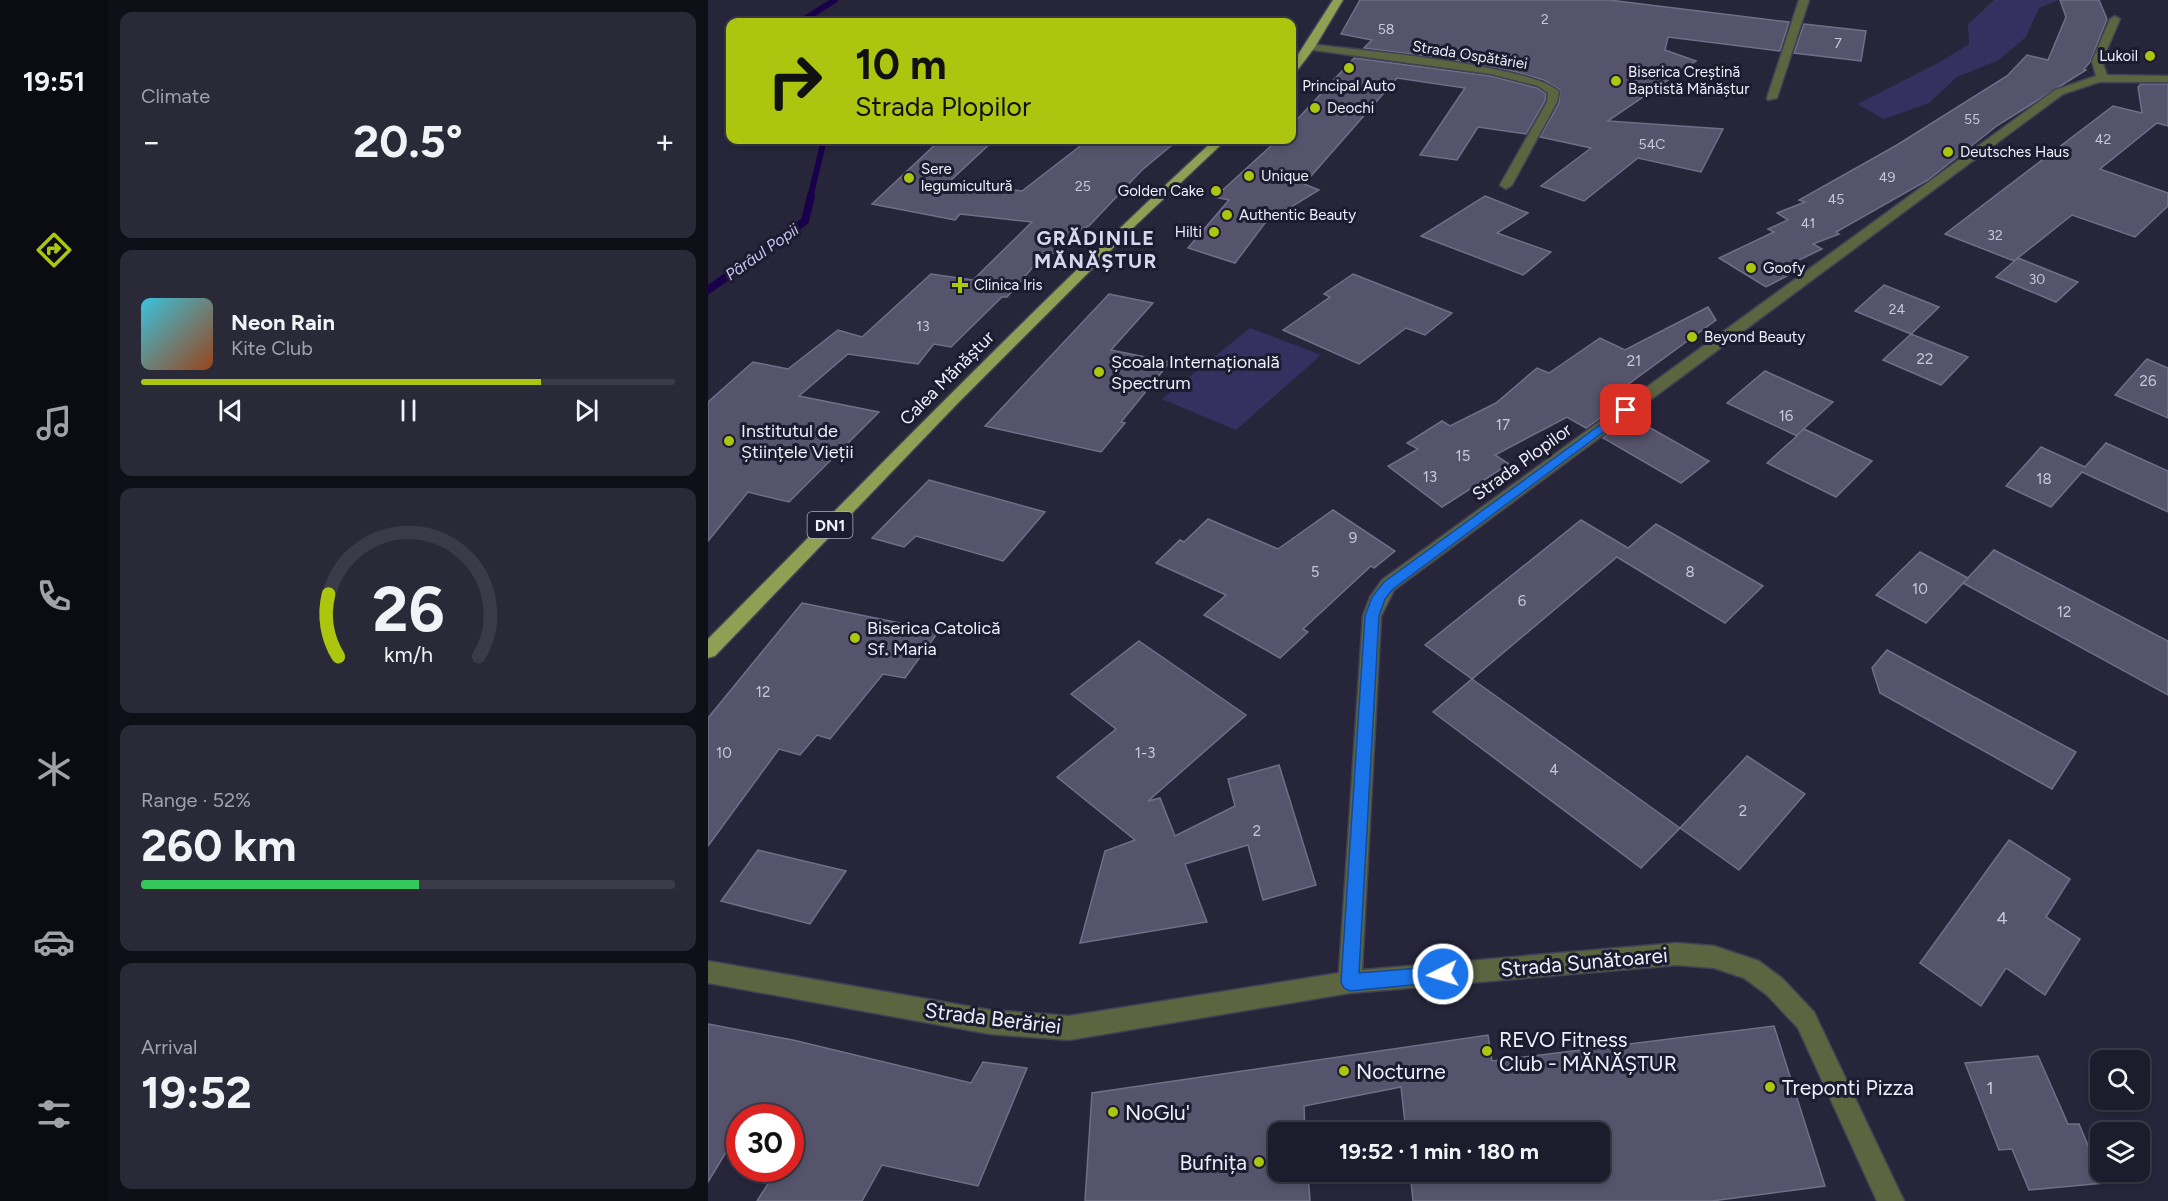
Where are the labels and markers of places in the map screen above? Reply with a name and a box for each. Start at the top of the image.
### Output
place label: Lukoil [2099,47,2138,65]
marker: Lukoil [2143,49,2157,63]
marker: Principal Auto [1342,61,1356,75]
place label: Biserica Creștină Baptistă Mănăștur [1628,63,1749,98]
marker: Biserica Creștină Baptistă Mănăștur [1609,74,1623,88]
place label: Principal Auto [1302,77,1396,95]
place label: Deochi [1327,99,1374,117]
marker: Deochi [1308,101,1322,115]
place label: Deutsches Haus [1960,143,2069,161]
marker: Deutsches Haus [1941,145,1955,159]
place label: Sere legumicultură [921,160,1012,195]
place label: Unique [1261,167,1309,185]
marker: Unique [1242,169,1256,183]
marker: Sere legumicultură [902,171,916,185]
place label: Golden Cake [1118,182,1204,200]
marker: Golden Cake [1209,184,1223,198]
place label: Authentic Beauty [1239,206,1356,224]
marker: Authentic Beauty [1220,208,1234,222]
place label: Hilti [1175,223,1202,241]
marker: Hilti [1207,225,1221,239]
place label: Goofy [1763,259,1805,277]
marker: Goofy [1744,261,1758,275]
marker: Clinica Iris [951,276,969,294]
place label: Clinica Iris [974,276,1043,294]
place label: Beyond Beauty [1704,328,1805,346]
marker: Beyond Beauty [1685,330,1699,344]
place label: Școala Internațională Spectrum [1111,351,1280,394]
marker: Școala Internațională Spectrum [1092,365,1106,379]
pin [1600,384,1651,435]
place label: Institutul de Științele Vieții [741,420,854,463]
marker: Institutul de Științele Vieții [722,434,736,448]
place label: Biserica Catolică Sf. Maria [867,617,1000,660]
marker: Biserica Catolică Sf. Maria [848,631,862,645]
place label: REVO Fitness Club - MĂNĂȘTUR [1499,1027,1677,1076]
marker: REVO Fitness Club - MĂNĂȘTUR [1480,1044,1494,1058]
place label: Nocturne [1356,1059,1446,1084]
marker: Nocturne [1337,1064,1351,1078]
place label: Treponti Pizza [1782,1075,1914,1100]
marker: Treponti Pizza [1763,1080,1777,1094]
place label: NoGlu' [1125,1100,1190,1125]
marker: NoGlu' [1106,1105,1120,1119]
place label: Bufnița [1180,1150,1247,1175]
marker: Bufnița [1252,1155,1266,1169]

